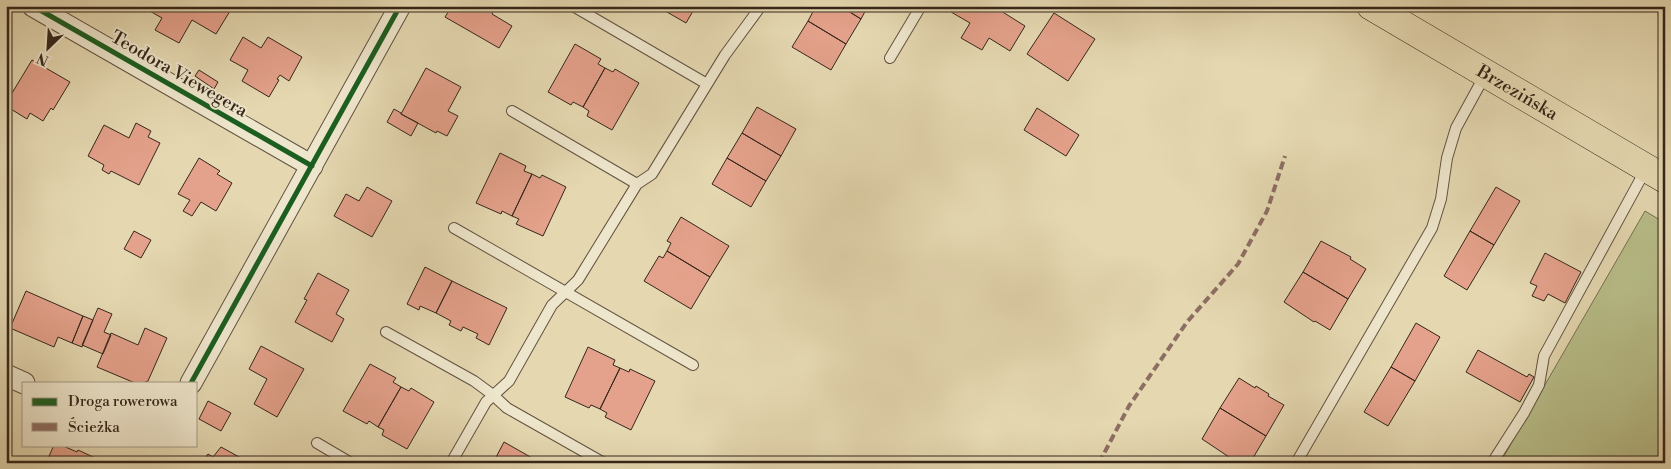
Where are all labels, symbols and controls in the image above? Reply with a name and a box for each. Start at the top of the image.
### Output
north arrow [22,22,72,72]
street label: Teodora Viewegera [106,25,252,123]
text: N [34,48,52,69]
street label: Brzezińska [1472,59,1563,126]
legend [22,382,198,446]
text: Droga rowerowa [68,392,178,411]
text: Ścieżka [68,417,120,437]

